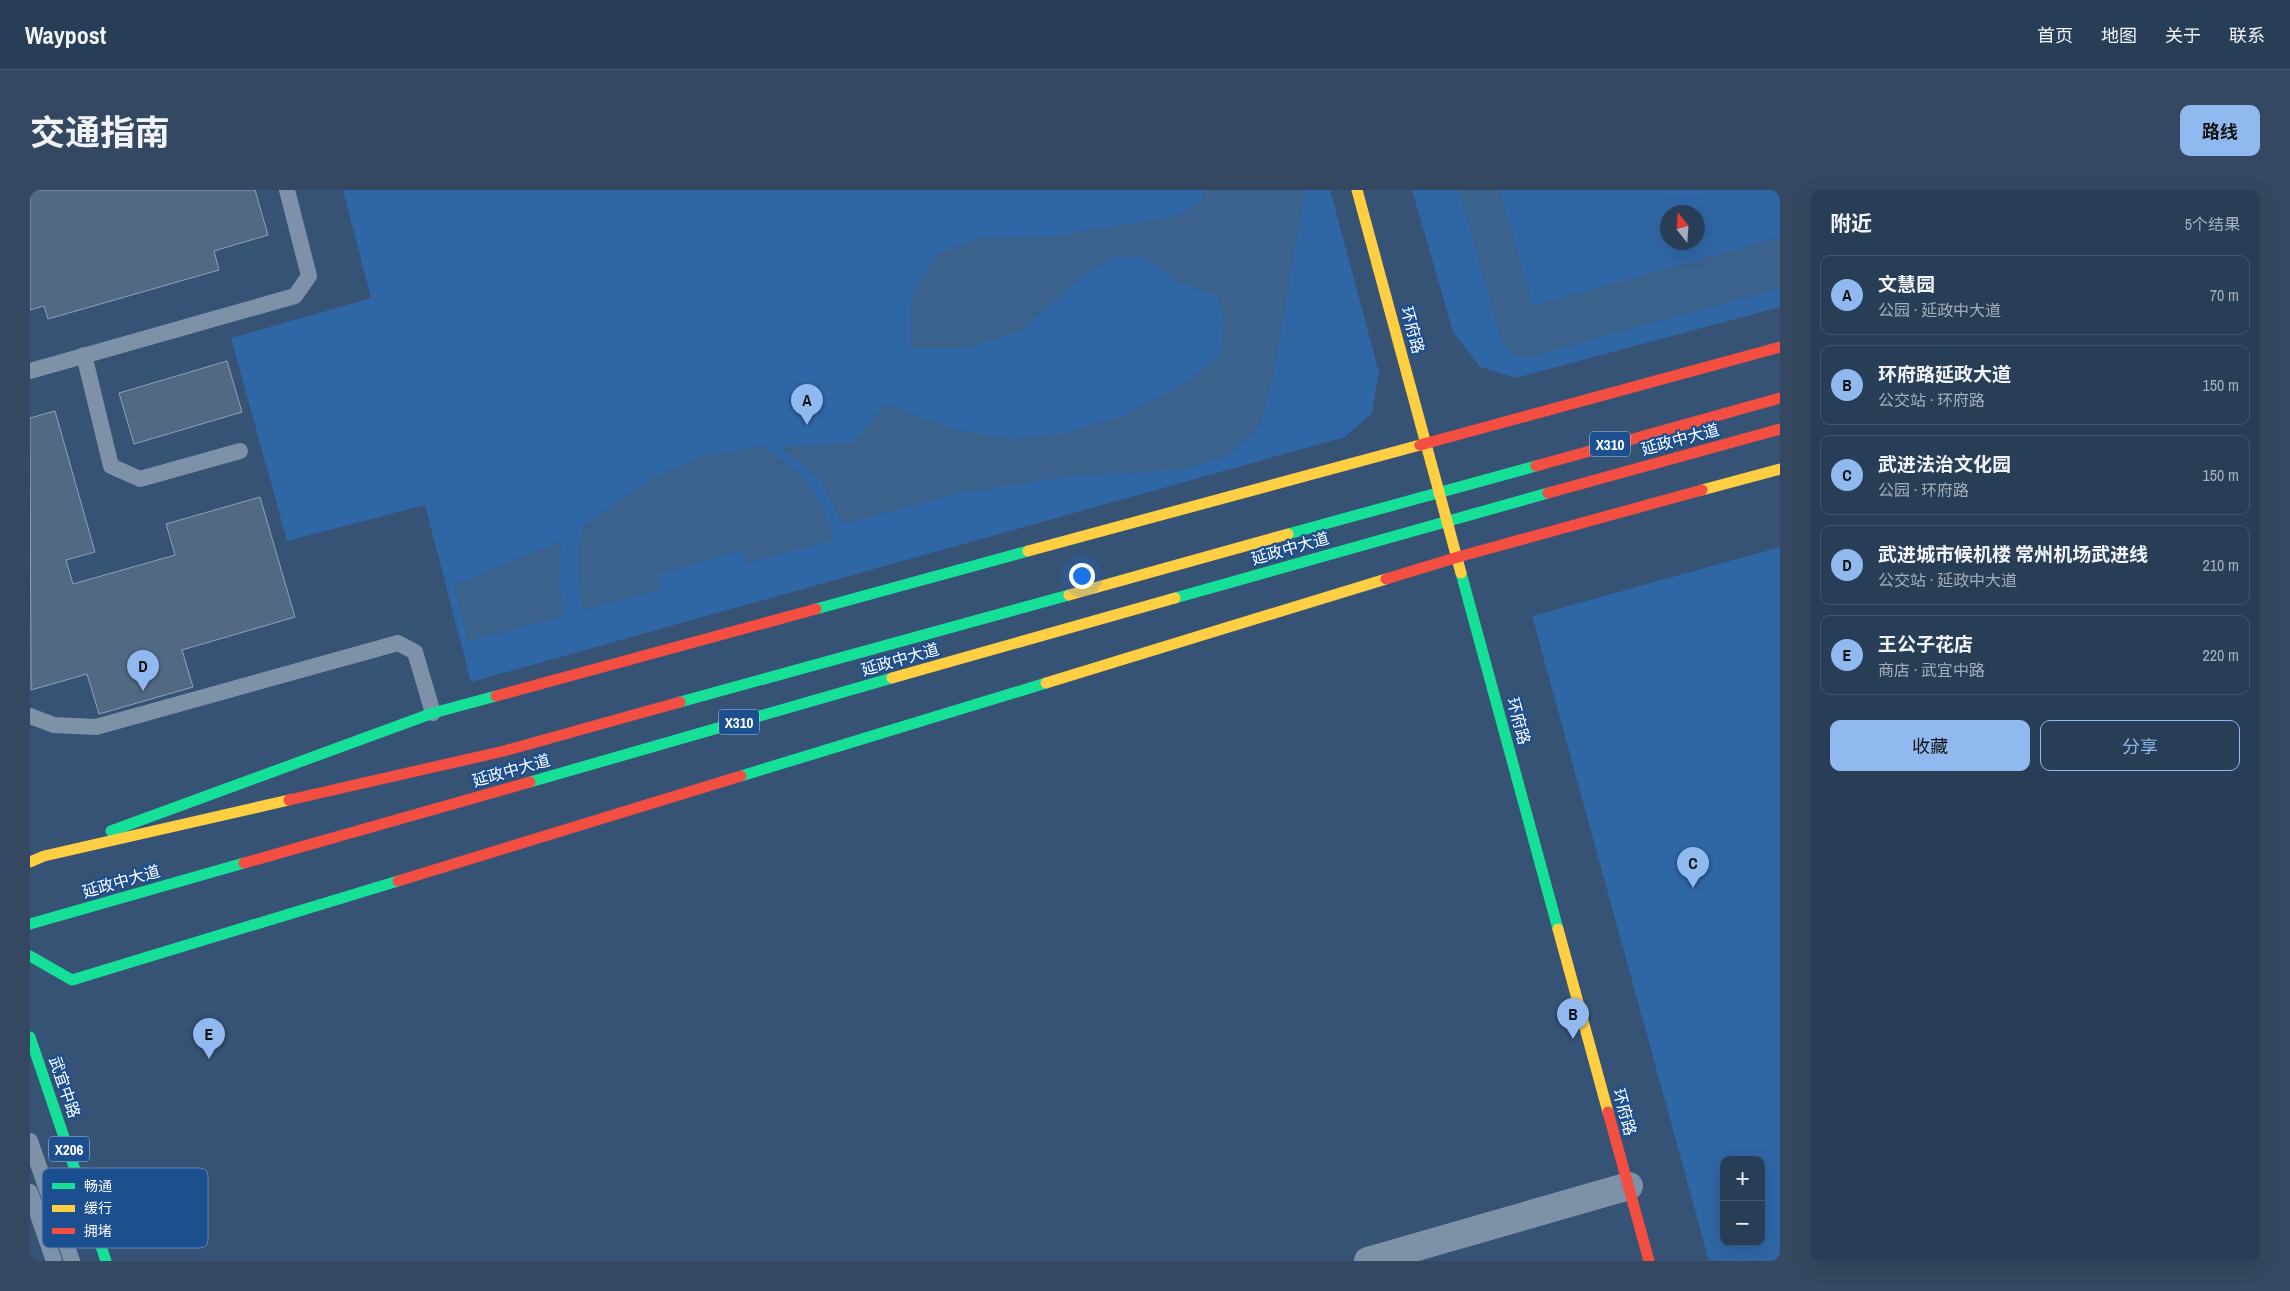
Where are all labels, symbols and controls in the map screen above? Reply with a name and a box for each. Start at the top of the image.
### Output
text: Waypost [25,19,106,51]
text: 首页 [2037,23,2073,48]
text: 地图 [2101,23,2137,48]
text: 关于 [2165,23,2201,48]
text: 联系 [2229,23,2265,48]
button: 路线 [2180,105,2260,156]
text: 交通指南 [30,109,170,156]
north arrow [1660,205,1705,250]
text: 附近 [1830,209,1872,238]
text: 5个结果 [2185,213,2240,235]
text: 文慧园 [1878,271,1935,297]
text: A [1842,284,1852,306]
text: 70 m [2210,284,2239,306]
text: 公园 · 延政中大道 [1878,299,2001,321]
street label: 环府路 [1396,304,1430,356]
text: 环府路延政大道 [1878,361,2011,387]
text: B [1842,374,1852,396]
text: 150 m [2203,374,2239,396]
pin: A [791,384,823,425]
text: 公交站 · 环府路 [1878,389,1985,411]
street label: 延政中大道 [1639,418,1721,460]
road number: X310 [1590,432,1630,456]
text: 武进法治文化园 [1878,451,2011,477]
text: C [1842,464,1852,486]
text: 150 m [2203,464,2239,486]
text: 公园 · 环府路 [1878,479,1969,501]
street label: 延政中大道 [1249,526,1331,570]
text: 武进城市候机楼 常州机场武进线 [1878,541,2148,567]
text: D [1842,554,1852,576]
text: 210 m [2203,554,2239,576]
your location [1069,563,1095,589]
text: 公交站 · 延政中大道 [1878,569,2017,591]
text: 王公子花店 [1878,631,1973,657]
street label: 延政中大道 [859,637,941,681]
text: E [1843,644,1851,666]
text: 220 m [2203,644,2239,666]
pin: D [127,650,159,691]
text: 商店 · 武宜中路 [1878,659,1985,681]
street label: 环府路 [1502,695,1536,747]
road number: X310 [719,710,759,734]
button: 收藏 [1830,720,2030,771]
button: 分享 [2040,720,2240,771]
street label: 延政中大道 [470,748,552,792]
pin: C [1677,847,1709,888]
street label: 延政中大道 [80,859,162,903]
pin: B [1557,998,1589,1039]
pin: E [193,1018,225,1059]
street label: 武宜中路 [44,1053,86,1121]
street label: 环府路 [1608,1086,1642,1138]
road number: X206 [49,1136,89,1162]
map controls [1720,1156,1765,1246]
button: + [1720,1156,1765,1201]
legend [42,1168,208,1248]
text: 畅通 [84,1177,112,1195]
text: 缓行 [84,1199,112,1217]
button: − [1720,1201,1765,1246]
text: 拥堵 [84,1222,112,1240]

